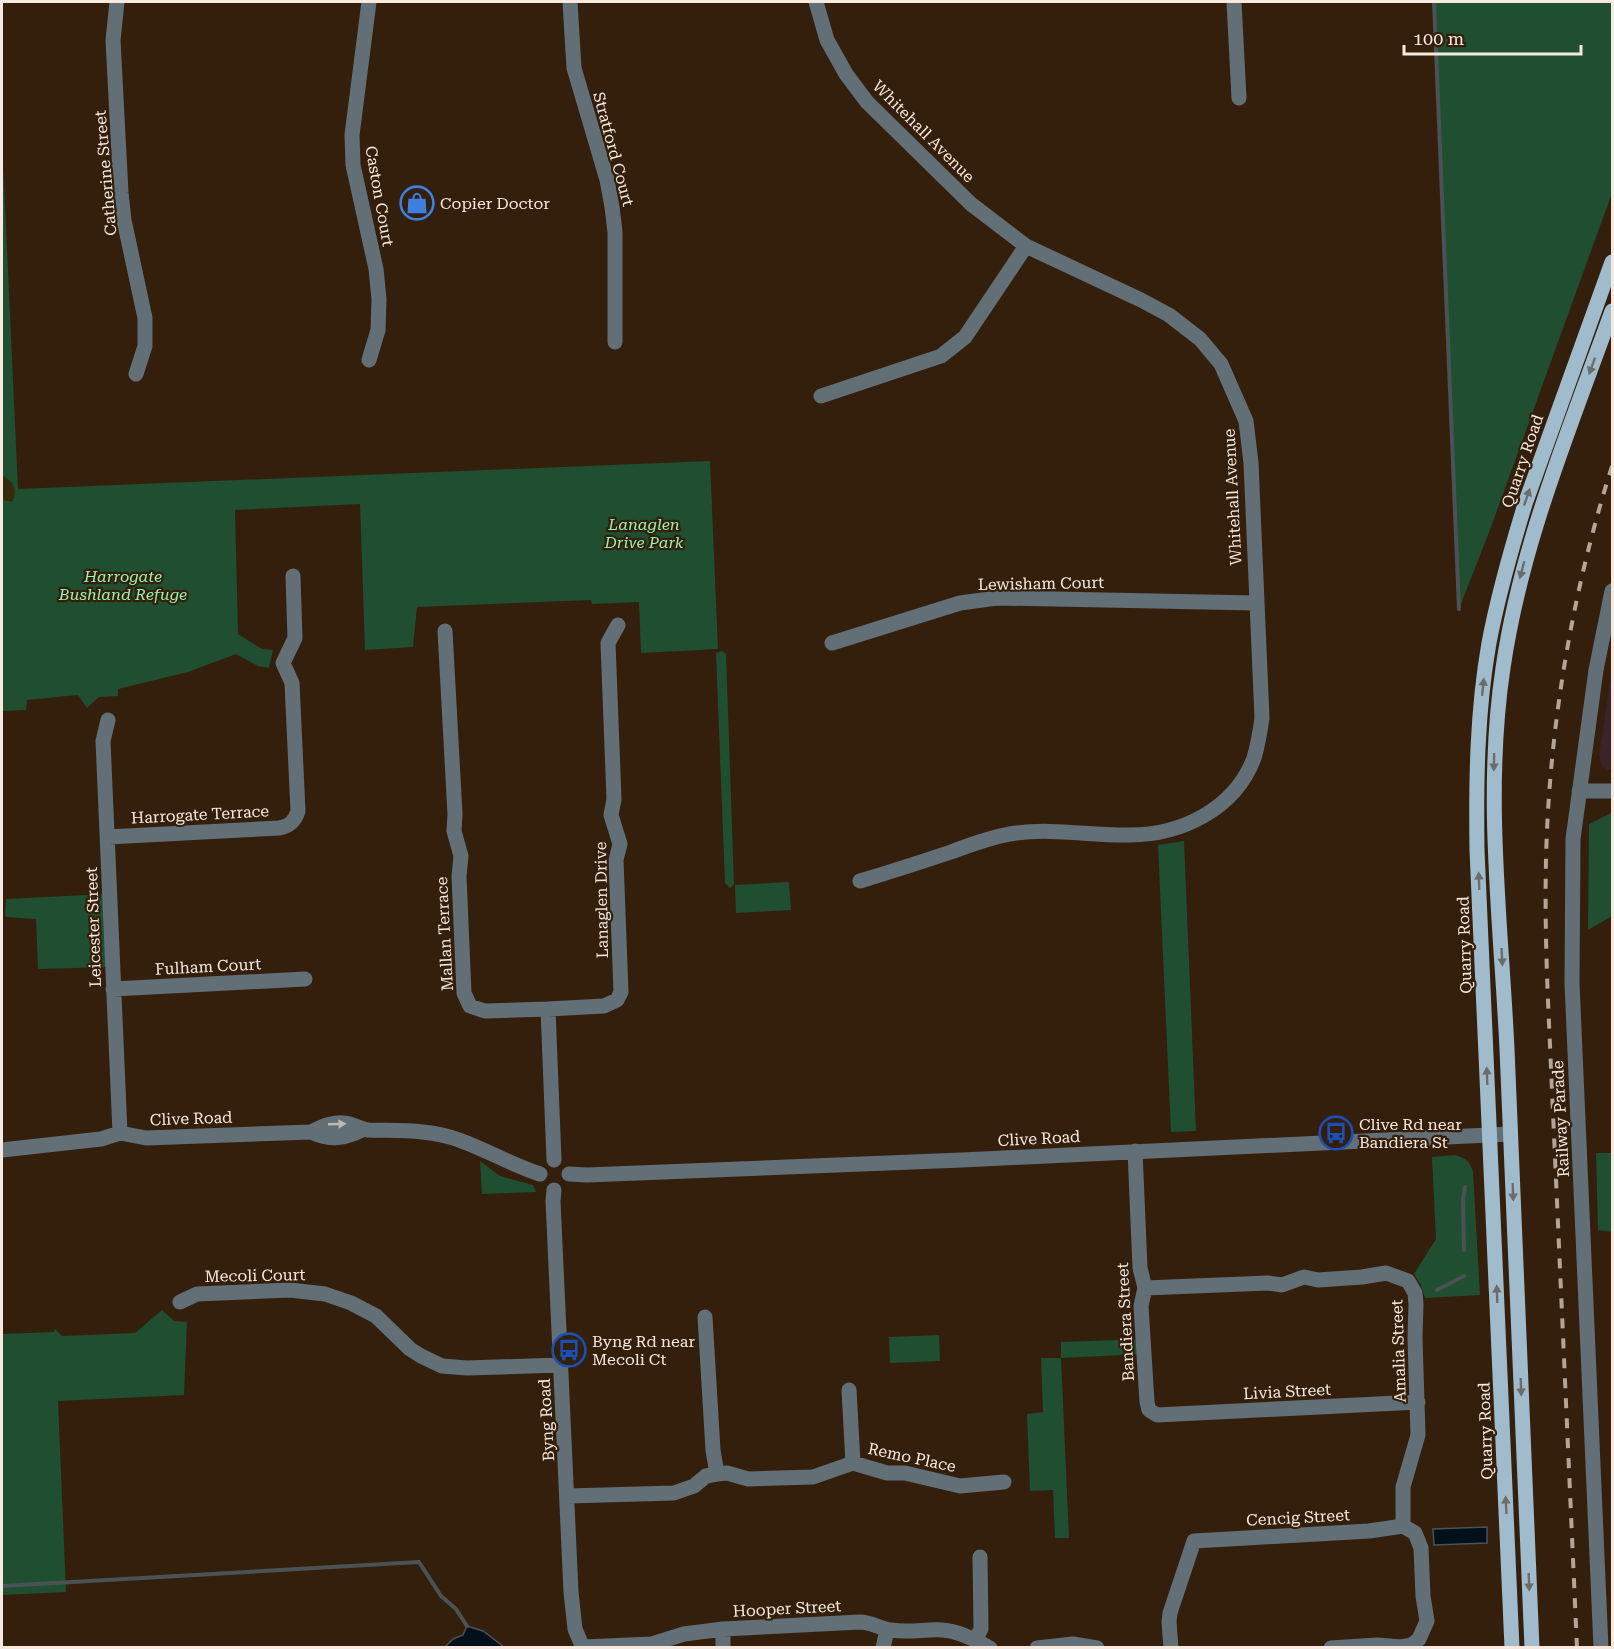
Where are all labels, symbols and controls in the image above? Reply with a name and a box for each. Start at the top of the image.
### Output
scale bar [1404,18,1581,56]
text: 100 m [1413,28,1464,49]
street label: Whitehall Avenue [869,76,979,187]
street label: Stratford Court [589,90,638,208]
street label: Catherine Street [91,109,120,236]
street label: Caston Court [361,144,398,248]
shop icon: Copier Doctor [399,185,435,221]
place label: Copier Doctor [440,194,550,213]
one-way arrow [1587,357,1597,375]
street label: Quarry Road [1498,412,1547,510]
street label: Whitehall Avenue [1219,428,1246,566]
one-way arrow [1523,488,1533,506]
park label: Lanaglen Drive Park [604,515,684,552]
one-way arrow [1517,561,1527,579]
park label: Harrogate Bushland Refuge [58,567,187,604]
street label: Lewisham Court [978,573,1104,594]
one-way arrow [1478,677,1488,696]
one-way arrow [1490,753,1499,772]
street label: Harrogate Terrace [130,801,270,828]
street label: Lanaglen Drive [591,841,612,958]
street label: Leicester Street [82,867,105,987]
one-way arrow [1474,872,1483,891]
street label: Mallan Terrace [432,876,457,992]
street label: Quarry Road [1453,896,1476,994]
one-way arrow [1497,948,1506,967]
street label: Fulham Court [154,954,262,979]
street label: Railway Parade [1548,1060,1573,1178]
one-way arrow [1482,1067,1492,1086]
street label: Clive Road [149,1108,233,1129]
bus stop icon: Clive Rd near Bandiera St [1318,1115,1354,1151]
place label: Clive Rd near Bandiera St [1359,1115,1462,1152]
one-way arrow [328,1119,347,1128]
street label: Clive Road [997,1127,1081,1150]
one-way arrow [1508,1183,1517,1202]
street label: Bandiera Street [1113,1262,1138,1382]
street label: Mecoli Court [204,1265,306,1286]
one-way arrow [1492,1284,1501,1303]
street label: Amalia Street [1387,1299,1410,1403]
bus stop icon: Byng Rd near Mecoli Ct [551,1332,587,1368]
place label: Byng Rd near Mecoli Ct [592,1332,695,1369]
one-way arrow [1516,1377,1526,1396]
street label: Byng Road [535,1378,558,1462]
street label: Livia Street [1243,1380,1331,1403]
street label: Quarry Road [1474,1382,1497,1480]
street label: Remo Place [866,1439,958,1476]
one-way arrow [1501,1496,1510,1515]
street label: Cencig Street [1246,1505,1350,1530]
one-way arrow [1525,1572,1534,1591]
street label: Hooper Street [732,1596,842,1621]

